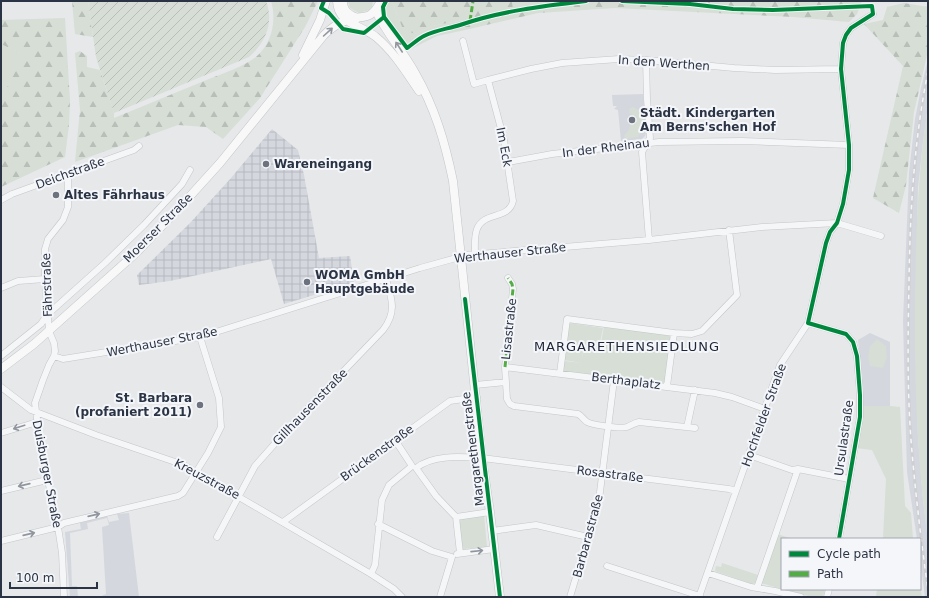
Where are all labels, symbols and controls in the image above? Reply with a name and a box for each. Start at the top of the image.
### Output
one-way arrow [323,27,333,36]
one-way arrow [394,42,403,53]
street label: In den Werthen [618,53,710,73]
place label: Städt. Kindergarten Am Berns'schen Hof [640,106,776,134]
marker: Städt. Kindergarten Am Berns'schen Hof [627,115,637,125]
street label: Im Eck [493,126,515,168]
street label: In der Rheinau [562,136,650,160]
street label: Deichstraße [34,154,106,192]
place label: Wareneingang [274,157,372,171]
marker: Wareneingang [261,159,271,169]
place label: Altes Fährhaus [64,188,165,202]
marker: Altes Fährhaus [51,190,61,200]
street label: Moerser Straße [121,191,195,265]
street label: Werthauser Straße [453,240,567,266]
street label: Fährstraße [39,253,55,317]
place label: WOMA GmbH Hauptgebäude [315,268,415,296]
marker: WOMA GmbH Hauptgebäude [302,277,312,287]
street label: Lisastraße [499,298,519,360]
street label: Werthauser Straße [105,324,219,360]
district label: MARGARETHENSIEDLUNG [534,339,720,354]
street label: Hochfelder Straße [739,361,789,469]
street label: Gillhausenstraße [270,366,350,448]
street label: Berthaplatz [591,370,661,392]
place label: St. Barbara (profaniert 2011) [75,391,192,419]
street label: Margarethenstraße [459,391,487,507]
street label: Ursulastraße [832,399,856,477]
marker: St. Barbara (profaniert 2011) [195,400,205,410]
street label: Duisburger Straße [30,419,64,529]
street label: Brückenstraße [338,422,416,484]
one-way arrow [13,424,26,431]
street label: Kreuzstraße [172,456,242,502]
street label: Rosastraße [576,463,644,485]
one-way arrow [18,482,31,490]
street label: Barbarastraße [570,493,606,579]
one-way arrow [88,511,101,519]
one-way arrow [23,529,36,537]
legend [781,538,921,590]
one-way arrow [470,547,483,555]
text: Cycle path [817,547,881,561]
scale bar [10,564,97,590]
text: Path [817,567,843,581]
text: 100 m [16,571,54,585]

